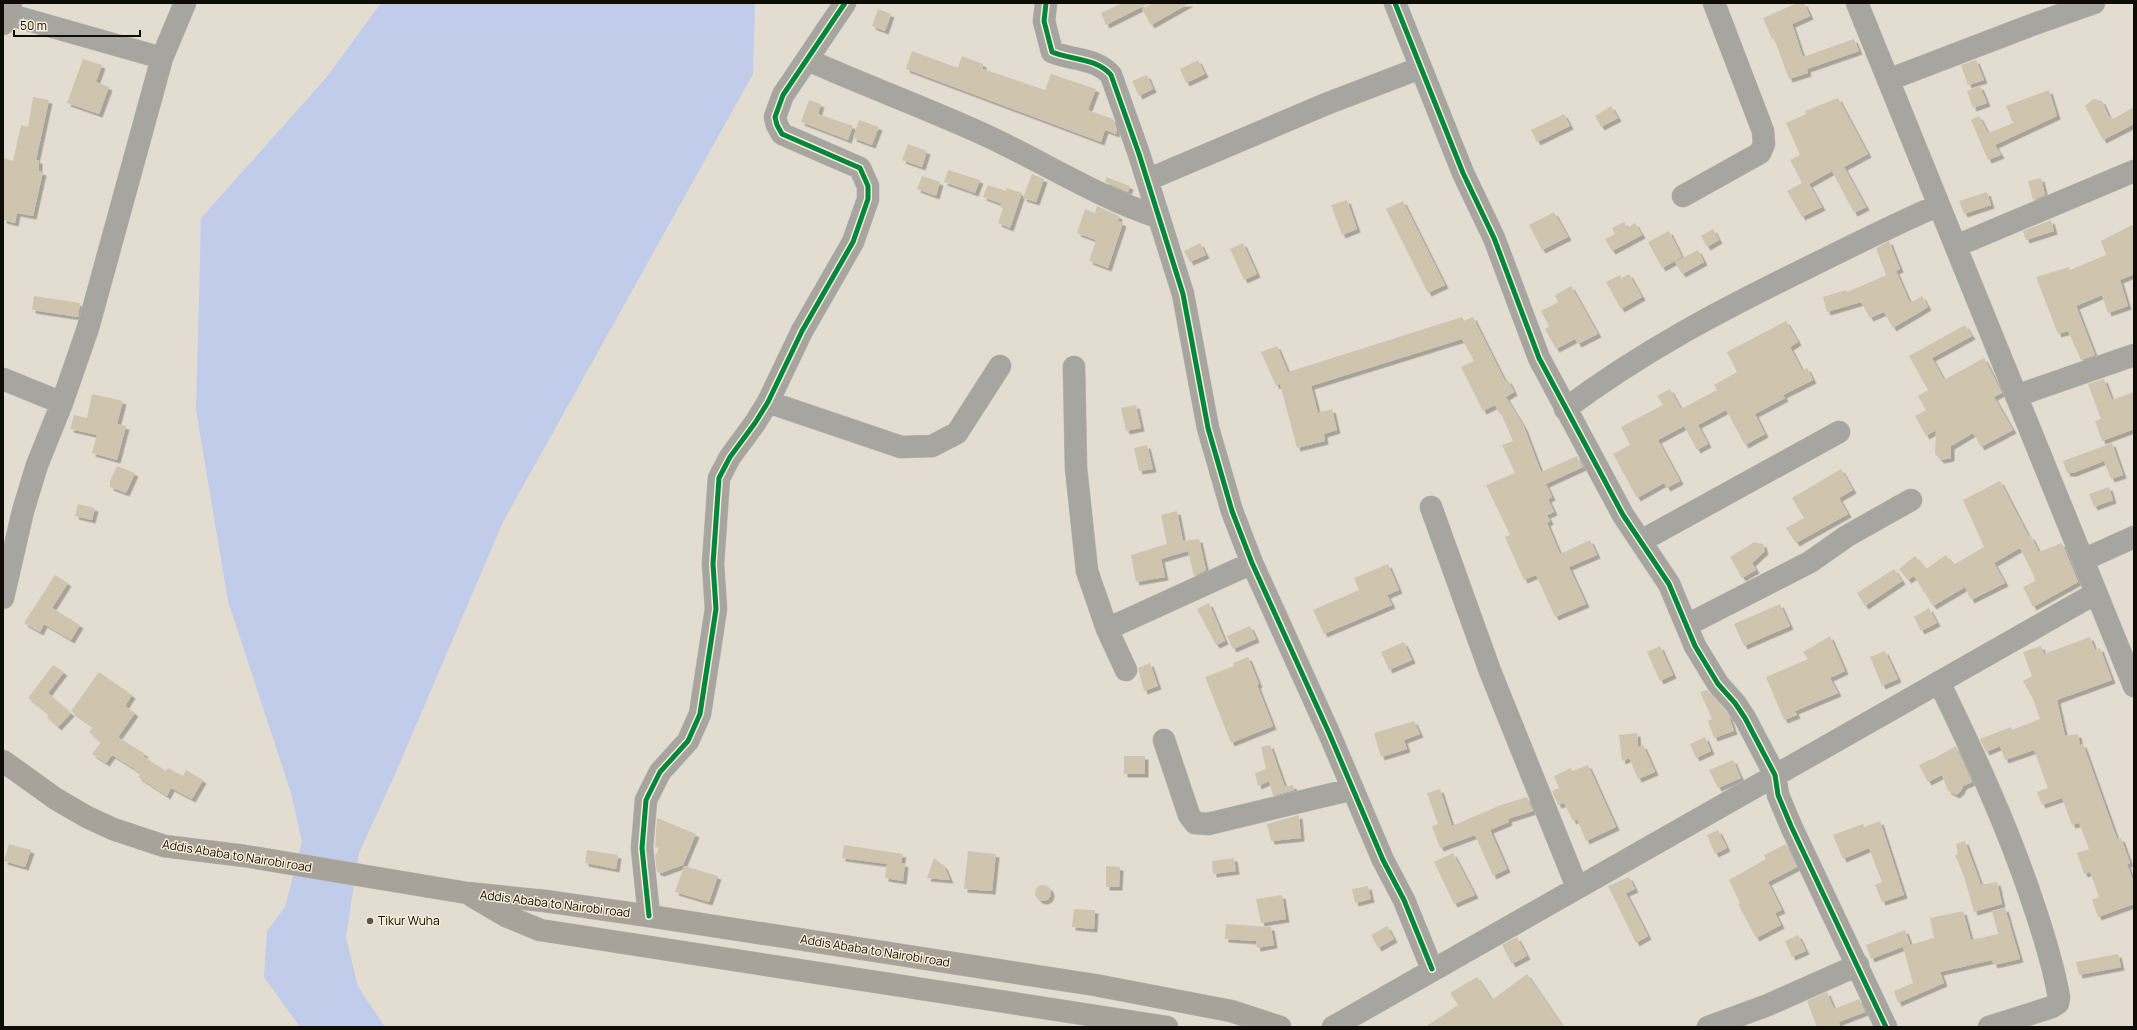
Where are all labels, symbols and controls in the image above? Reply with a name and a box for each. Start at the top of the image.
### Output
scale bar [14,12,140,38]
text: 50 m [20,17,47,34]
street label: Addis Ababa to Nairobi road [161,835,313,876]
street label: Addis Ababa to Nairobi road [479,886,631,921]
place label: Tikur Wuha [378,912,440,929]
marker: Tikur Wuha [365,916,375,926]
street label: Addis Ababa to Nairobi road [799,930,951,971]

